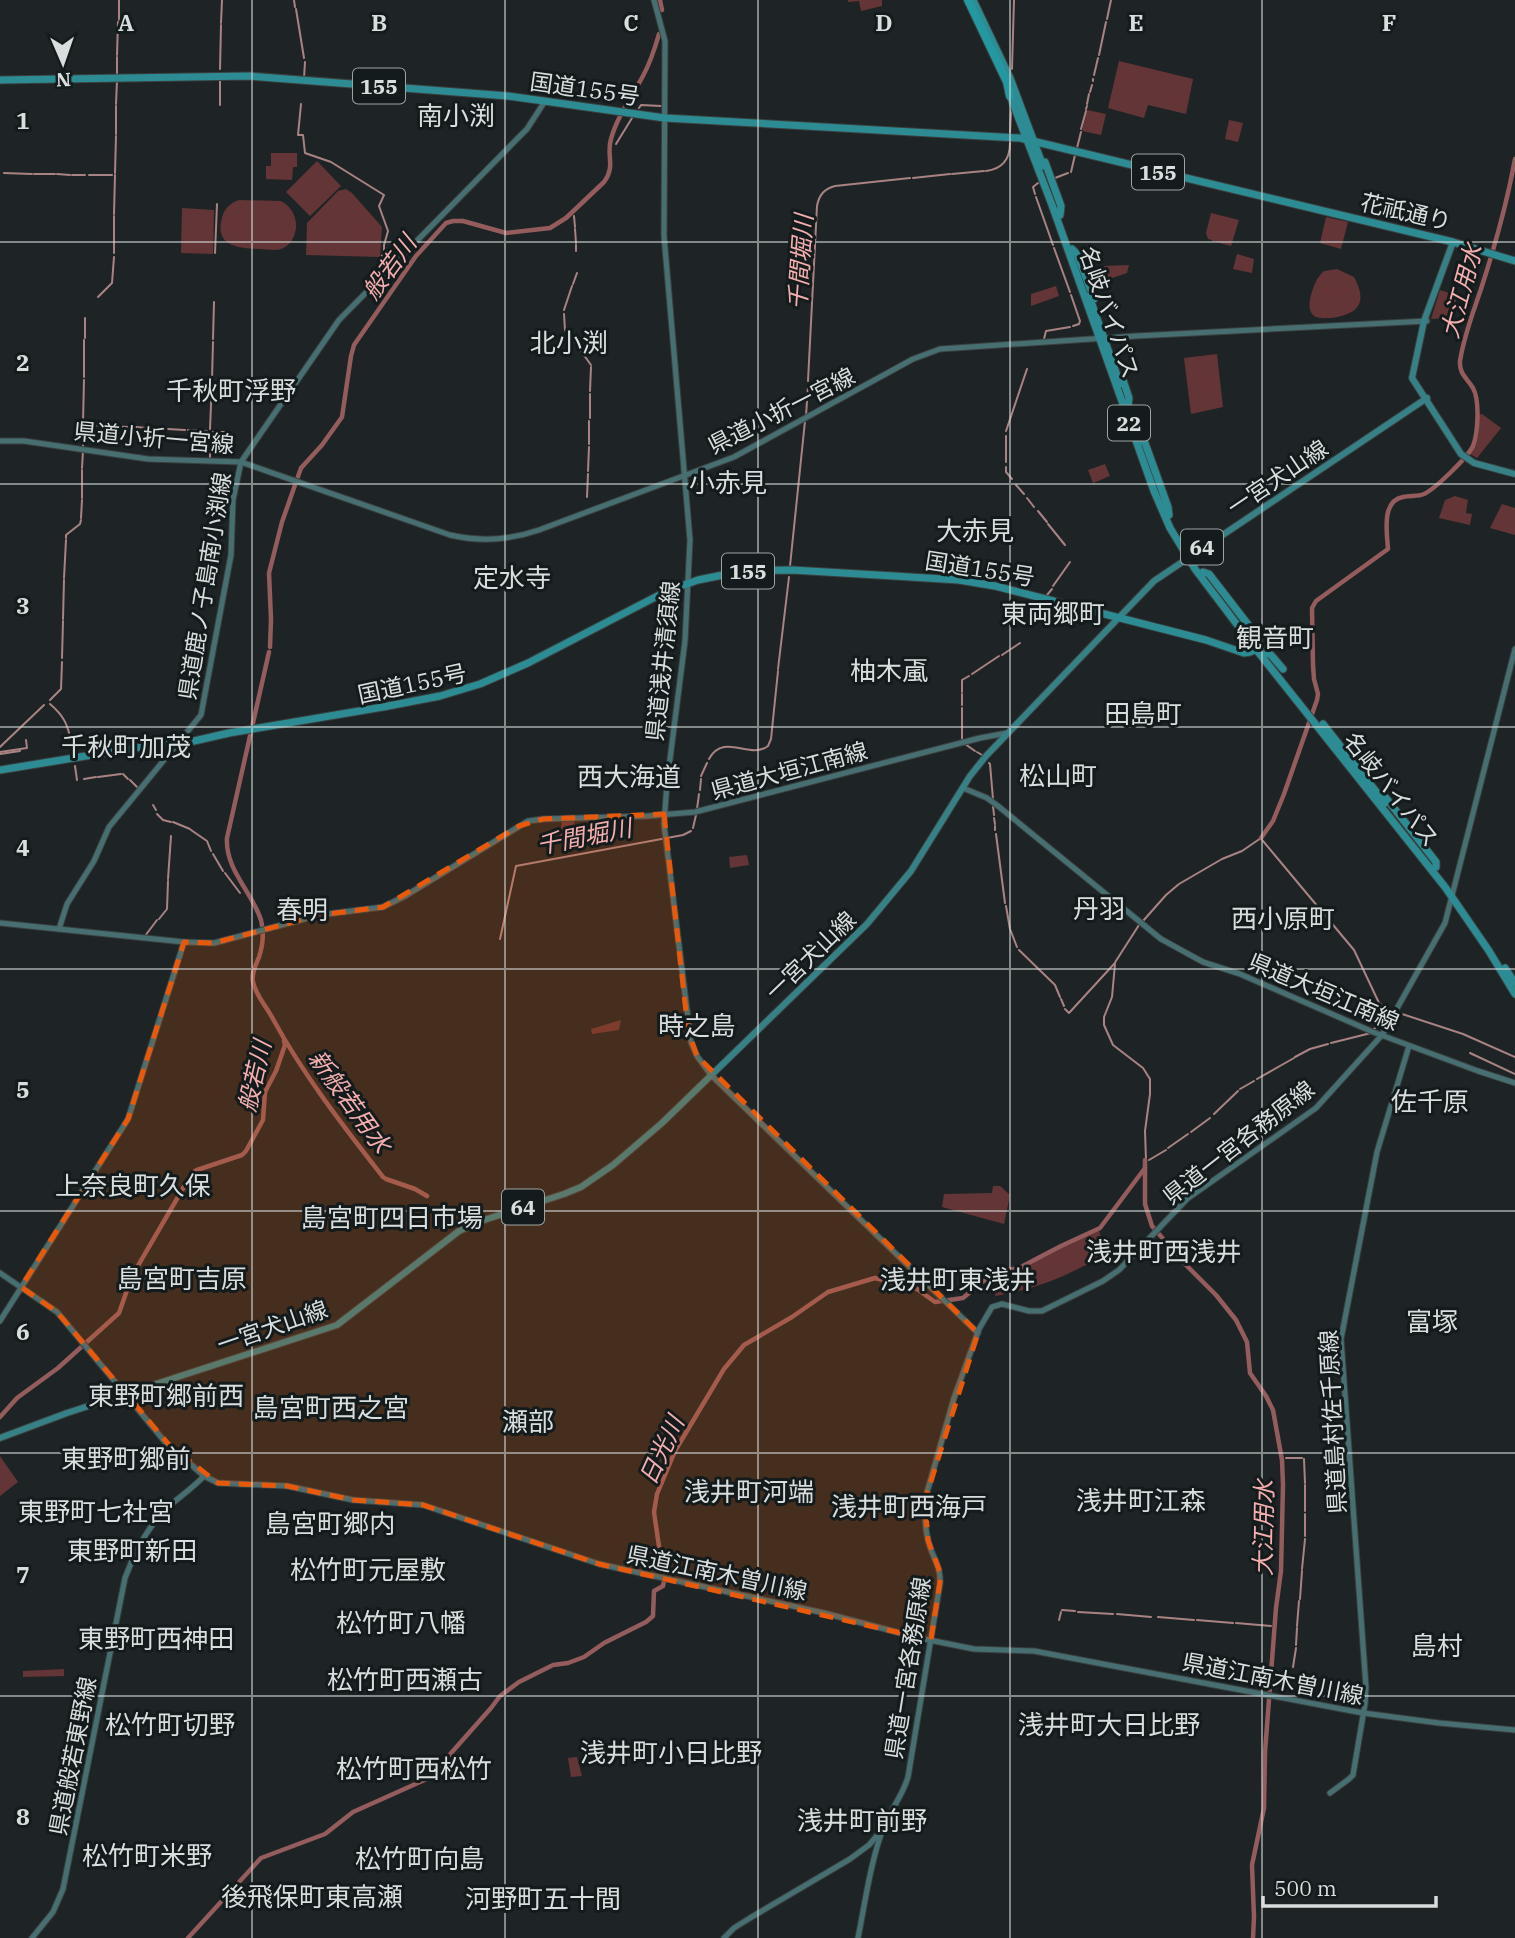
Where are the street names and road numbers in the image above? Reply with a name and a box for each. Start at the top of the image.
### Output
street label: 国道155号 [528,65,642,111]
road number: 155 [353,68,405,104]
road number: 155 [1132,154,1184,190]
street label: 花祇通り [1358,186,1454,236]
street label: 名岐バイパス [1073,242,1147,382]
street label: 県道小折一宮線 [702,360,860,460]
road number: 22 [1108,406,1150,440]
street label: 県道小折一宮線 [72,415,236,459]
street label: 一宮犬山線 [1221,432,1333,522]
street label: 県道鹿ノ子島南小渕線 [171,470,237,702]
road number: 64 [1181,530,1223,564]
street label: 国道155号 [923,545,1037,591]
road number: 155 [722,554,774,588]
street label: 県道浅井清須線 [639,579,685,743]
street label: 国道155号 [355,657,469,709]
street label: 名岐バイパス [1338,726,1446,852]
street label: 県道大垣江南線 [707,735,871,805]
street label: 一宮犬山線 [758,904,862,1006]
street label: 県道大垣江南線 [1244,946,1404,1036]
street label: 県道一宮各務原線 [1156,1074,1320,1210]
road number: 64 [502,1190,544,1224]
street label: 一宮犬山線 [213,1293,331,1359]
street label: 県道島村佐千原線 [1312,1329,1352,1515]
street label: 県道江南木曽川線 [624,1538,810,1606]
street label: 県道一宮各務原線 [878,1575,936,1761]
street label: 県道江南木曽川線 [1180,1646,1366,1710]
street label: 県道般若東野線 [42,1674,102,1838]

